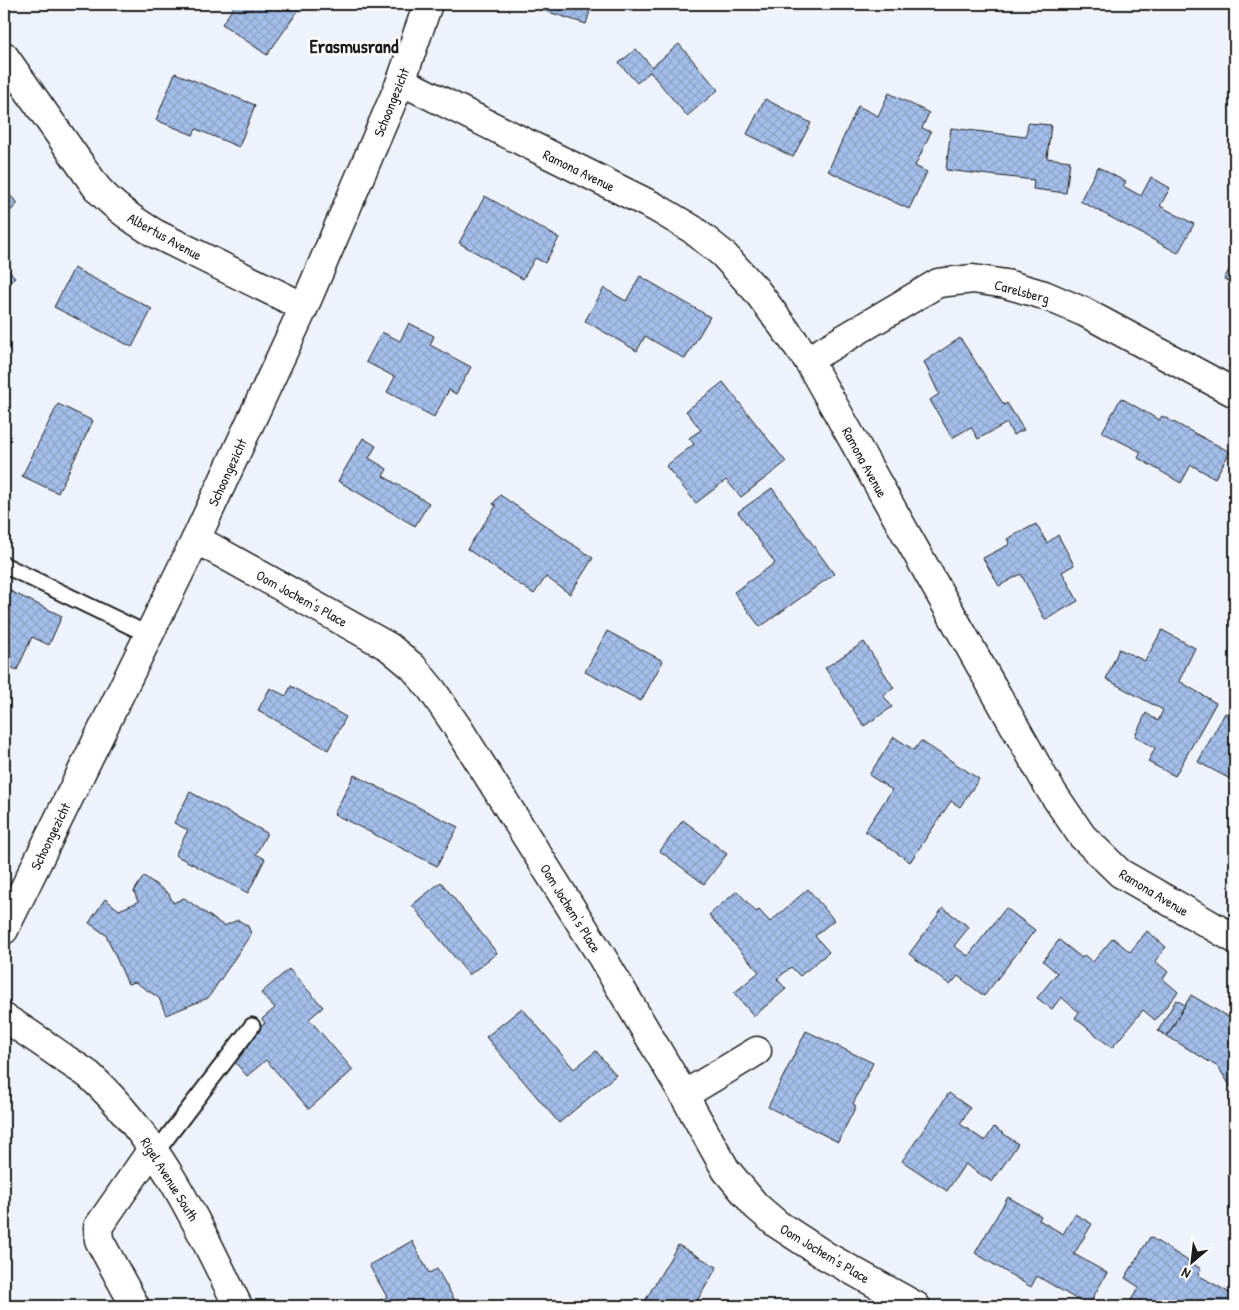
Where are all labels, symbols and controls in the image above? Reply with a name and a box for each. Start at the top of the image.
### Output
district label: Erasmusrand [309,33,399,59]
street label: Schoongezicht [369,65,414,140]
street label: Ramona Avenue [540,144,618,196]
street label: Albertus Avenue [125,208,206,264]
street label: Carelsberg [992,275,1052,308]
street label: Ramona Avenue [838,423,892,501]
street label: Schoongezicht [203,435,252,509]
street label: Oom Jochem's Place [253,565,351,631]
street label: Schoongezicht [26,799,75,873]
street label: Oom Jochem's Place [536,860,606,956]
street label: Ramona Avenue [1116,864,1192,920]
street label: Rigel Avenue South [136,1134,203,1225]
street label: Oom Jochem's Place [777,1219,874,1287]
north arrow [1166,1238,1216,1288]
text: N [1177,1264,1193,1284]

